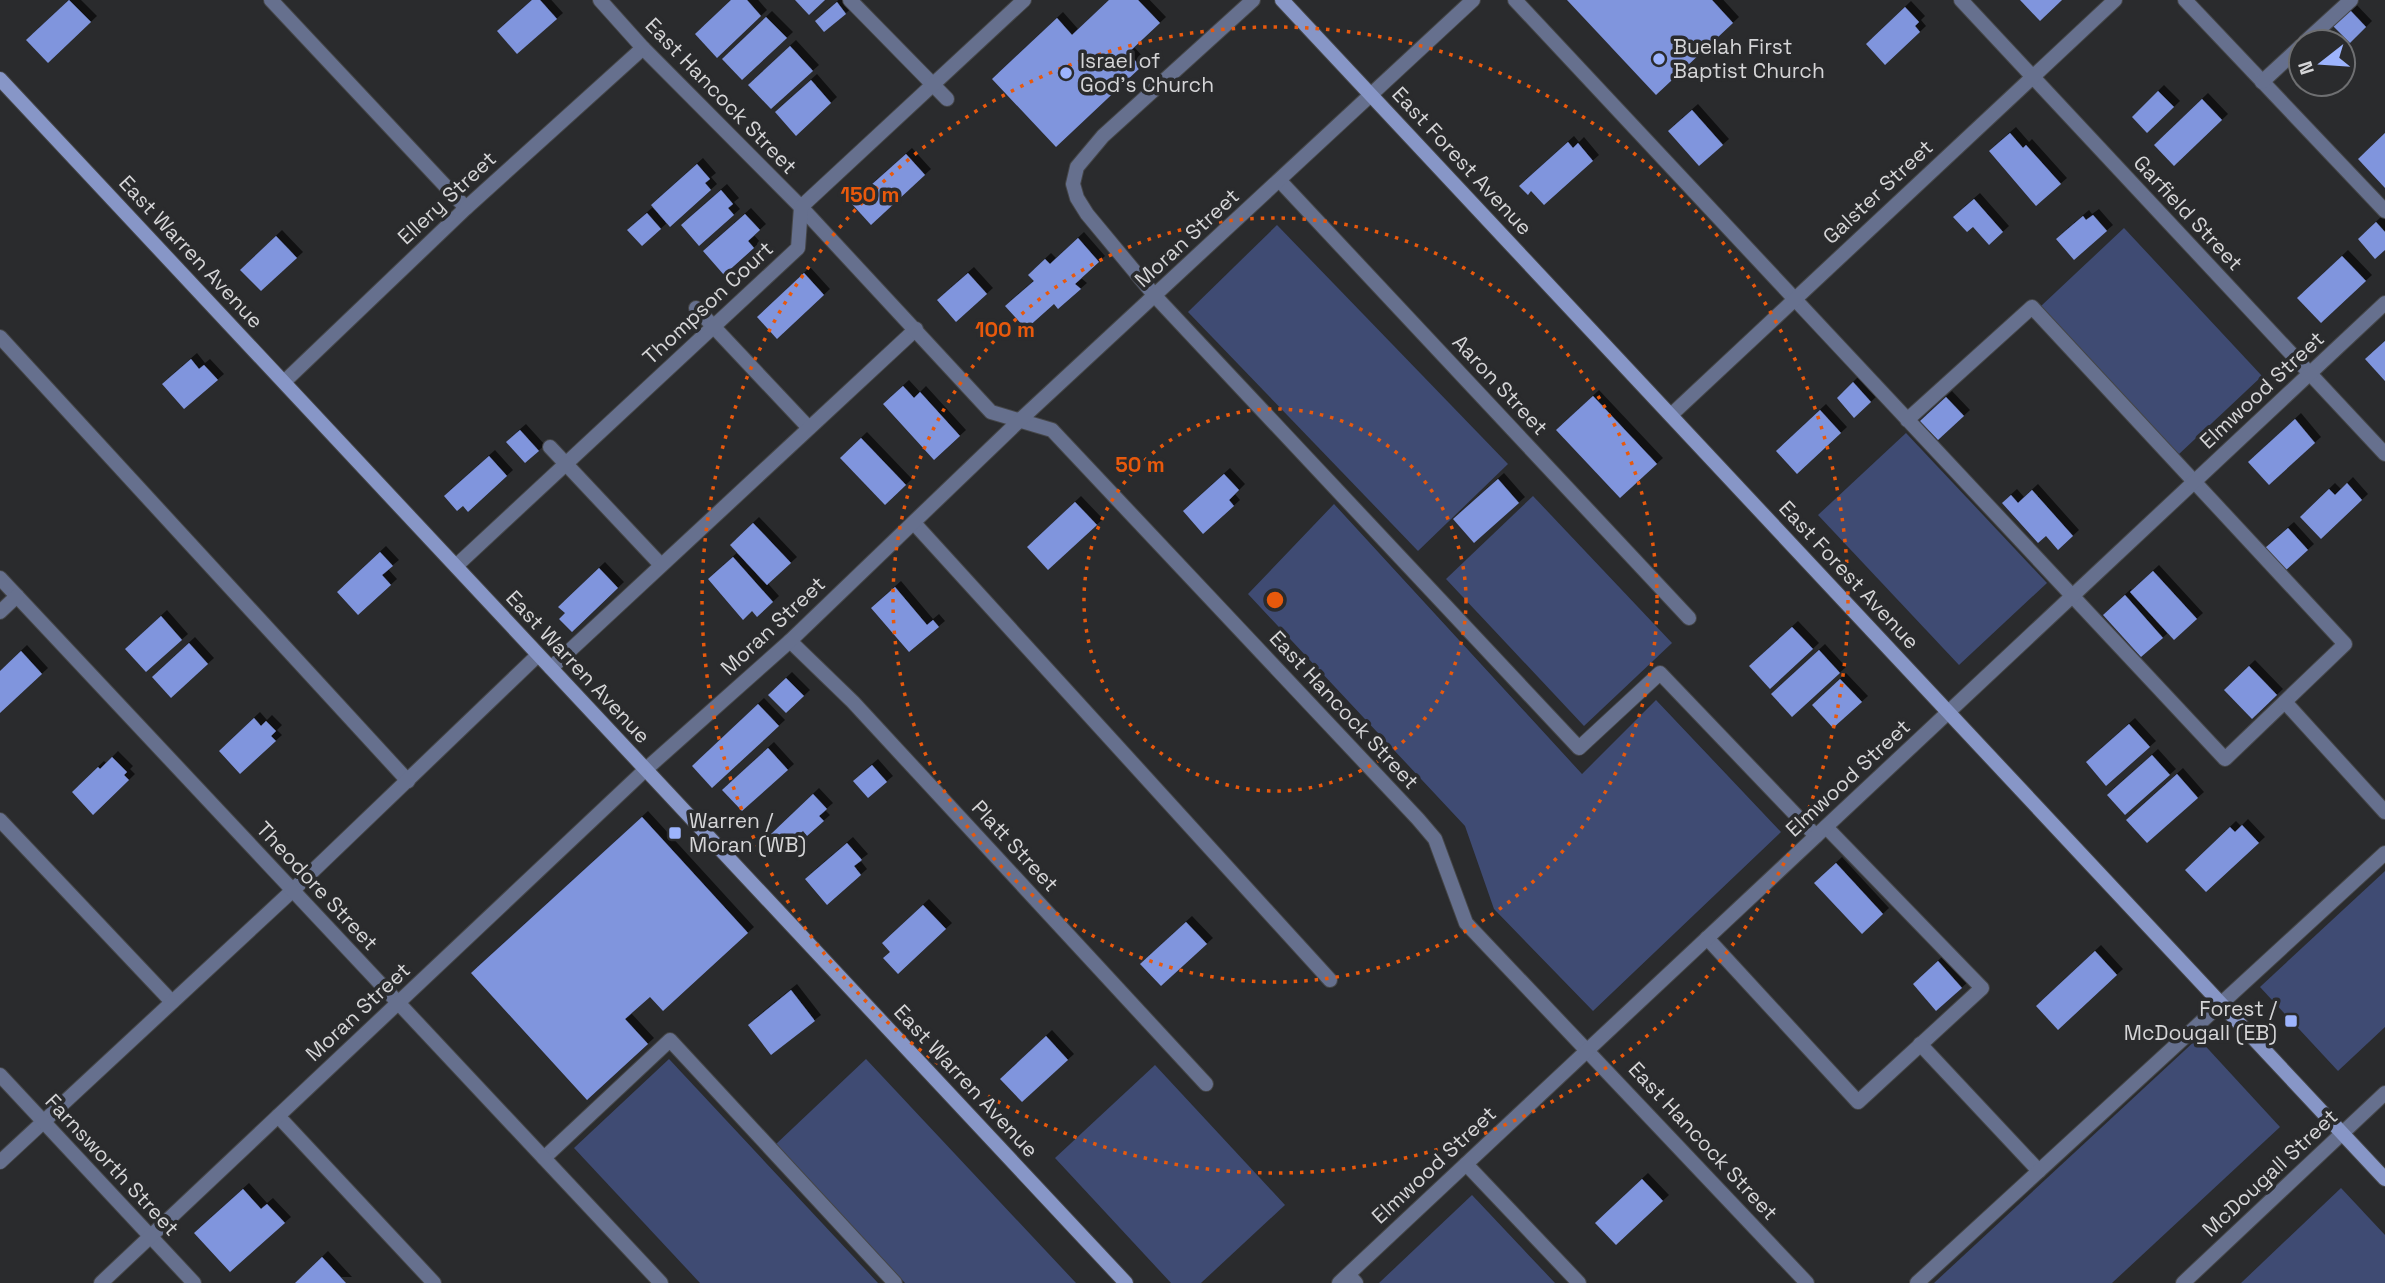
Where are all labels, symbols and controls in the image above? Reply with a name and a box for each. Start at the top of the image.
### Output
street label: East Hancock Street [640,12,803,180]
north arrow [2287,28,2357,98]
place label: Buelah First Baptist Church [1673,33,1825,84]
place label: Israel of God's Church [1080,47,1214,98]
marker: Buelah First Baptist Church [1651,51,1667,67]
text: N [2292,58,2320,78]
marker: Israel of God's Church [1058,65,1074,81]
street label: East Forest Avenue [1386,81,1538,241]
street label: Galster Street [1817,134,1938,250]
street label: Ellery Street [392,145,502,250]
street label: Garfield Street [2128,149,2249,276]
street label: East Warren Avenue [113,169,269,334]
text: 150 m [841,181,899,208]
street label: Moran Street [1129,182,1245,293]
street label: Thompson Court [637,235,779,370]
text: 100 m [975,316,1035,343]
street label: Elmwood Street [2194,325,2330,454]
street label: Aaron Street [1447,329,1554,441]
text: 50 m [1115,451,1165,478]
street label: East Forest Avenue [1773,495,1925,655]
street label: Moran Street [715,570,831,681]
street label: East Warren Avenue [500,584,656,749]
centre of rings [1263,588,1287,612]
street label: East Hancock Street [1264,625,1425,795]
street label: Elmwood Street [1780,713,1916,842]
street label: Platt Street [966,794,1065,897]
place label: Warren / Moran (WB) [689,807,806,858]
street label: Theodore Street [251,816,384,956]
marker: Warren / Moran (WB) [667,825,683,841]
street label: Moran Street [300,956,416,1067]
place label: Forest / McDougall (EB) [2124,995,2277,1046]
street label: East Warren Avenue [888,998,1044,1163]
marker: Forest / McDougall (EB) [2283,1013,2299,1029]
street label: East Hancock Street [1623,1056,1784,1226]
street label: Farnsworth Street [40,1088,185,1241]
street label: Elmwood Street [1366,1100,1502,1229]
street label: McDougall Street [2196,1103,2343,1242]

